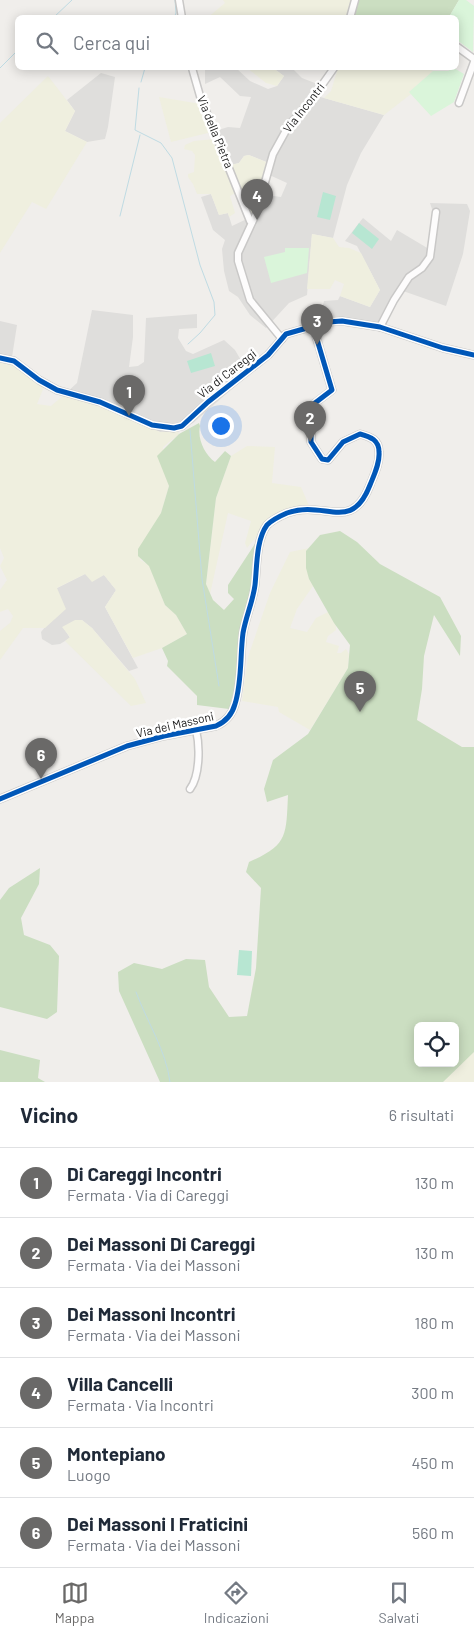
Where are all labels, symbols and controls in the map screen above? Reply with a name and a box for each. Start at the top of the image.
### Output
search box [15,15,459,70]
icon: search [33,29,61,57]
text: Cerca qui [73,31,150,54]
street label: Via Incontri [279,80,327,135]
street label: Via della Pietra [195,93,237,170]
pin: 4 [241,179,273,220]
pin: 3 [301,304,333,345]
street label: Via di Careggi [194,346,259,400]
pin: 1 [113,375,145,416]
pin: 2 [294,401,326,442]
your location [208,413,234,439]
pin: 5 [344,671,376,712]
street label: Via dei Massoni [135,708,215,740]
pin: 6 [25,738,57,779]
map controls [414,1022,459,1067]
button: locate [414,1022,459,1067]
text: Vicino [20,1102,78,1127]
text: 6 risultati [389,1105,454,1124]
text: Di Careggi Incontri [67,1162,222,1185]
text: 1 [33,1173,39,1192]
text: 130 m [415,1173,454,1192]
text: Fermata · Via di Careggi [67,1185,229,1204]
text: Dei Massoni Di Careggi [67,1232,255,1255]
text: 2 [32,1243,40,1262]
text: 130 m [415,1243,454,1262]
text: Fermata · Via dei Massoni [67,1255,241,1274]
text: Dei Massoni Incontri [67,1302,236,1325]
text: 3 [32,1313,40,1332]
text: 180 m [415,1313,454,1332]
text: Fermata · Via dei Massoni [67,1325,241,1344]
text: Villa Cancelli [67,1372,173,1395]
text: 4 [31,1383,41,1402]
text: 300 m [411,1383,454,1402]
text: Fermata · Via Incontri [67,1395,214,1414]
text: Montepiano [67,1442,166,1465]
text: 5 [32,1453,40,1472]
text: 450 m [411,1453,454,1472]
text: Luogo [67,1465,111,1484]
text: Dei Massoni I Fraticini [67,1512,248,1535]
text: 6 [32,1523,40,1542]
text: 560 m [412,1523,454,1542]
text: Fermata · Via dei Massoni [67,1535,241,1554]
tab: Mappa [55,1579,94,1626]
tab: Indicazioni [204,1579,269,1626]
tab: Salvati [379,1579,419,1626]

